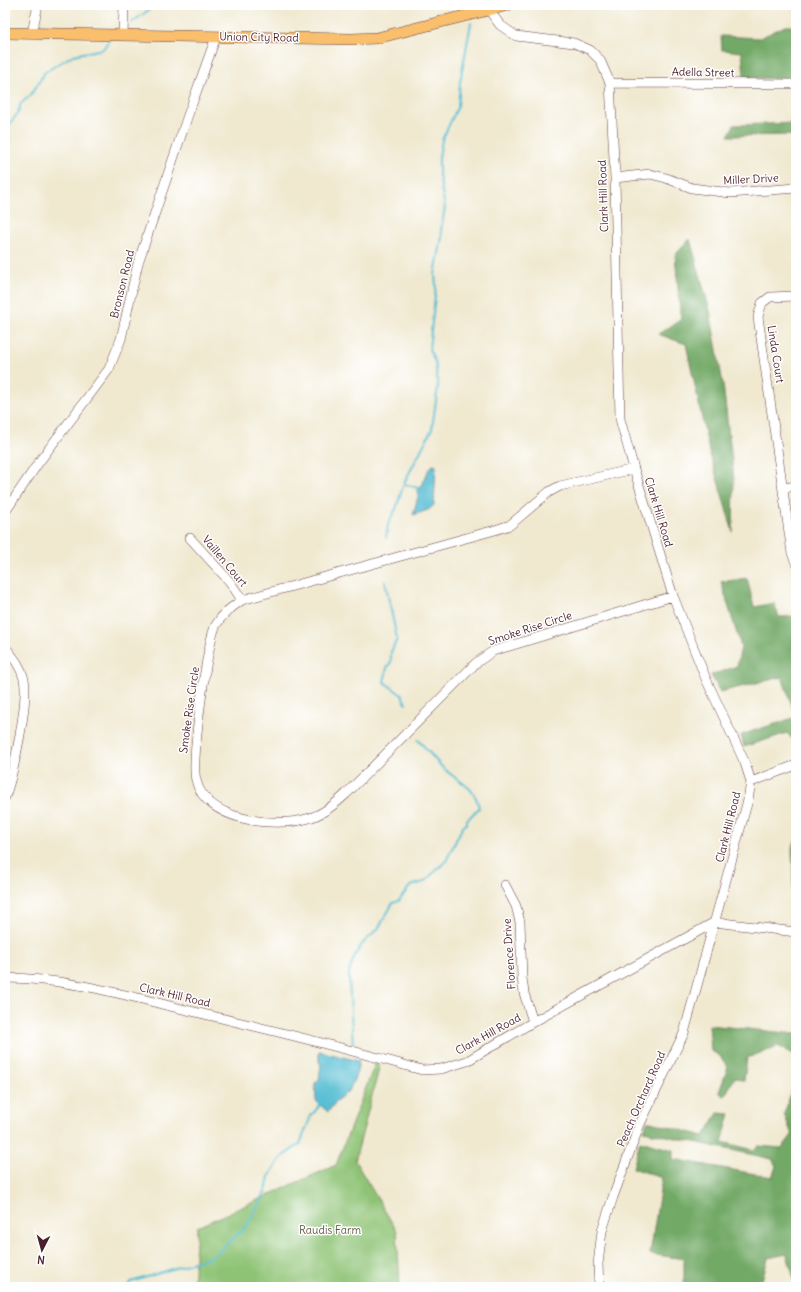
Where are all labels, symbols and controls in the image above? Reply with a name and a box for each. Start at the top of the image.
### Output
street label: Union City Road [219,29,299,45]
street label: Adella Street [672,64,735,80]
street label: Clark Hill Road [595,159,611,232]
street label: Miller Drive [723,171,779,187]
street label: Bronson Road [107,248,137,320]
street label: Linda Court [765,324,788,384]
street label: Clark Hill Road [642,475,676,549]
street label: Vaillen Court [199,532,251,590]
street label: Smoke Rise Circle [486,608,574,648]
street label: Smoke Rise Circle [176,666,202,754]
street label: Clark Hill Road [712,790,744,864]
street label: Florence Drive [500,918,518,990]
street label: Clark Hill Road [138,980,212,1010]
street label: Clark Hill Road [453,1010,524,1058]
street label: Peach Orchard Road [614,1048,669,1149]
park label: Raudis Farm [299,1223,361,1237]
north arrow [22,1230,62,1270]
text: N [36,1253,45,1267]

